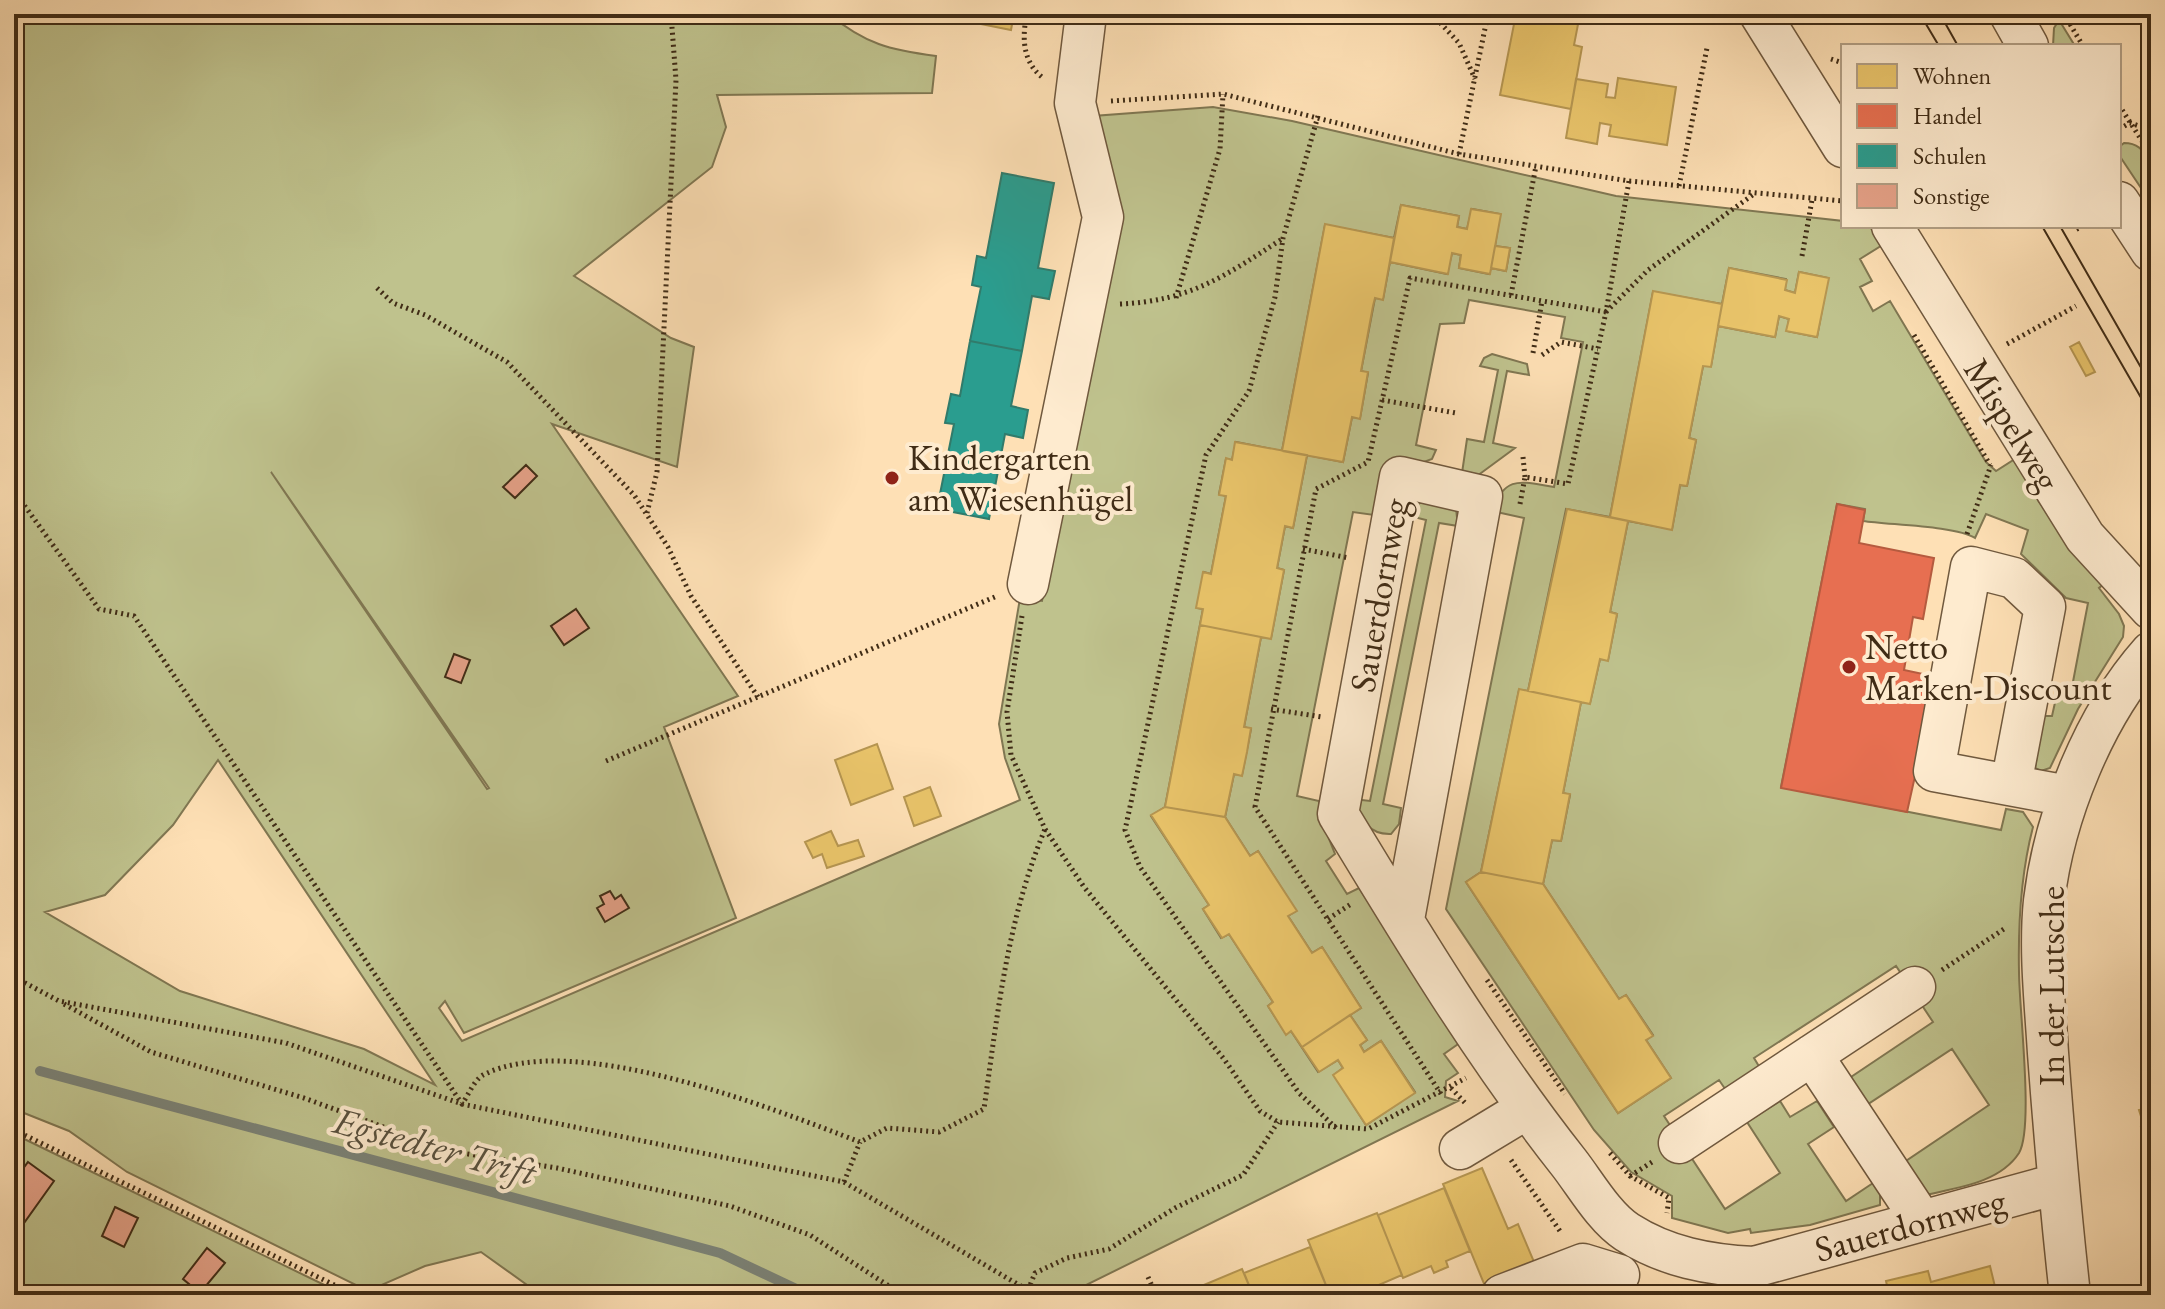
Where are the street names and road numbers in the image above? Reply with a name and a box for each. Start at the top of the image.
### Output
street label: Mispelweg [1954,349,2072,500]
street label: Sauerdornweg [1338,494,1419,696]
street label: In der Lutsche [2028,886,2075,1086]
street label: Sauerdornweg [1809,1176,2011,1273]

